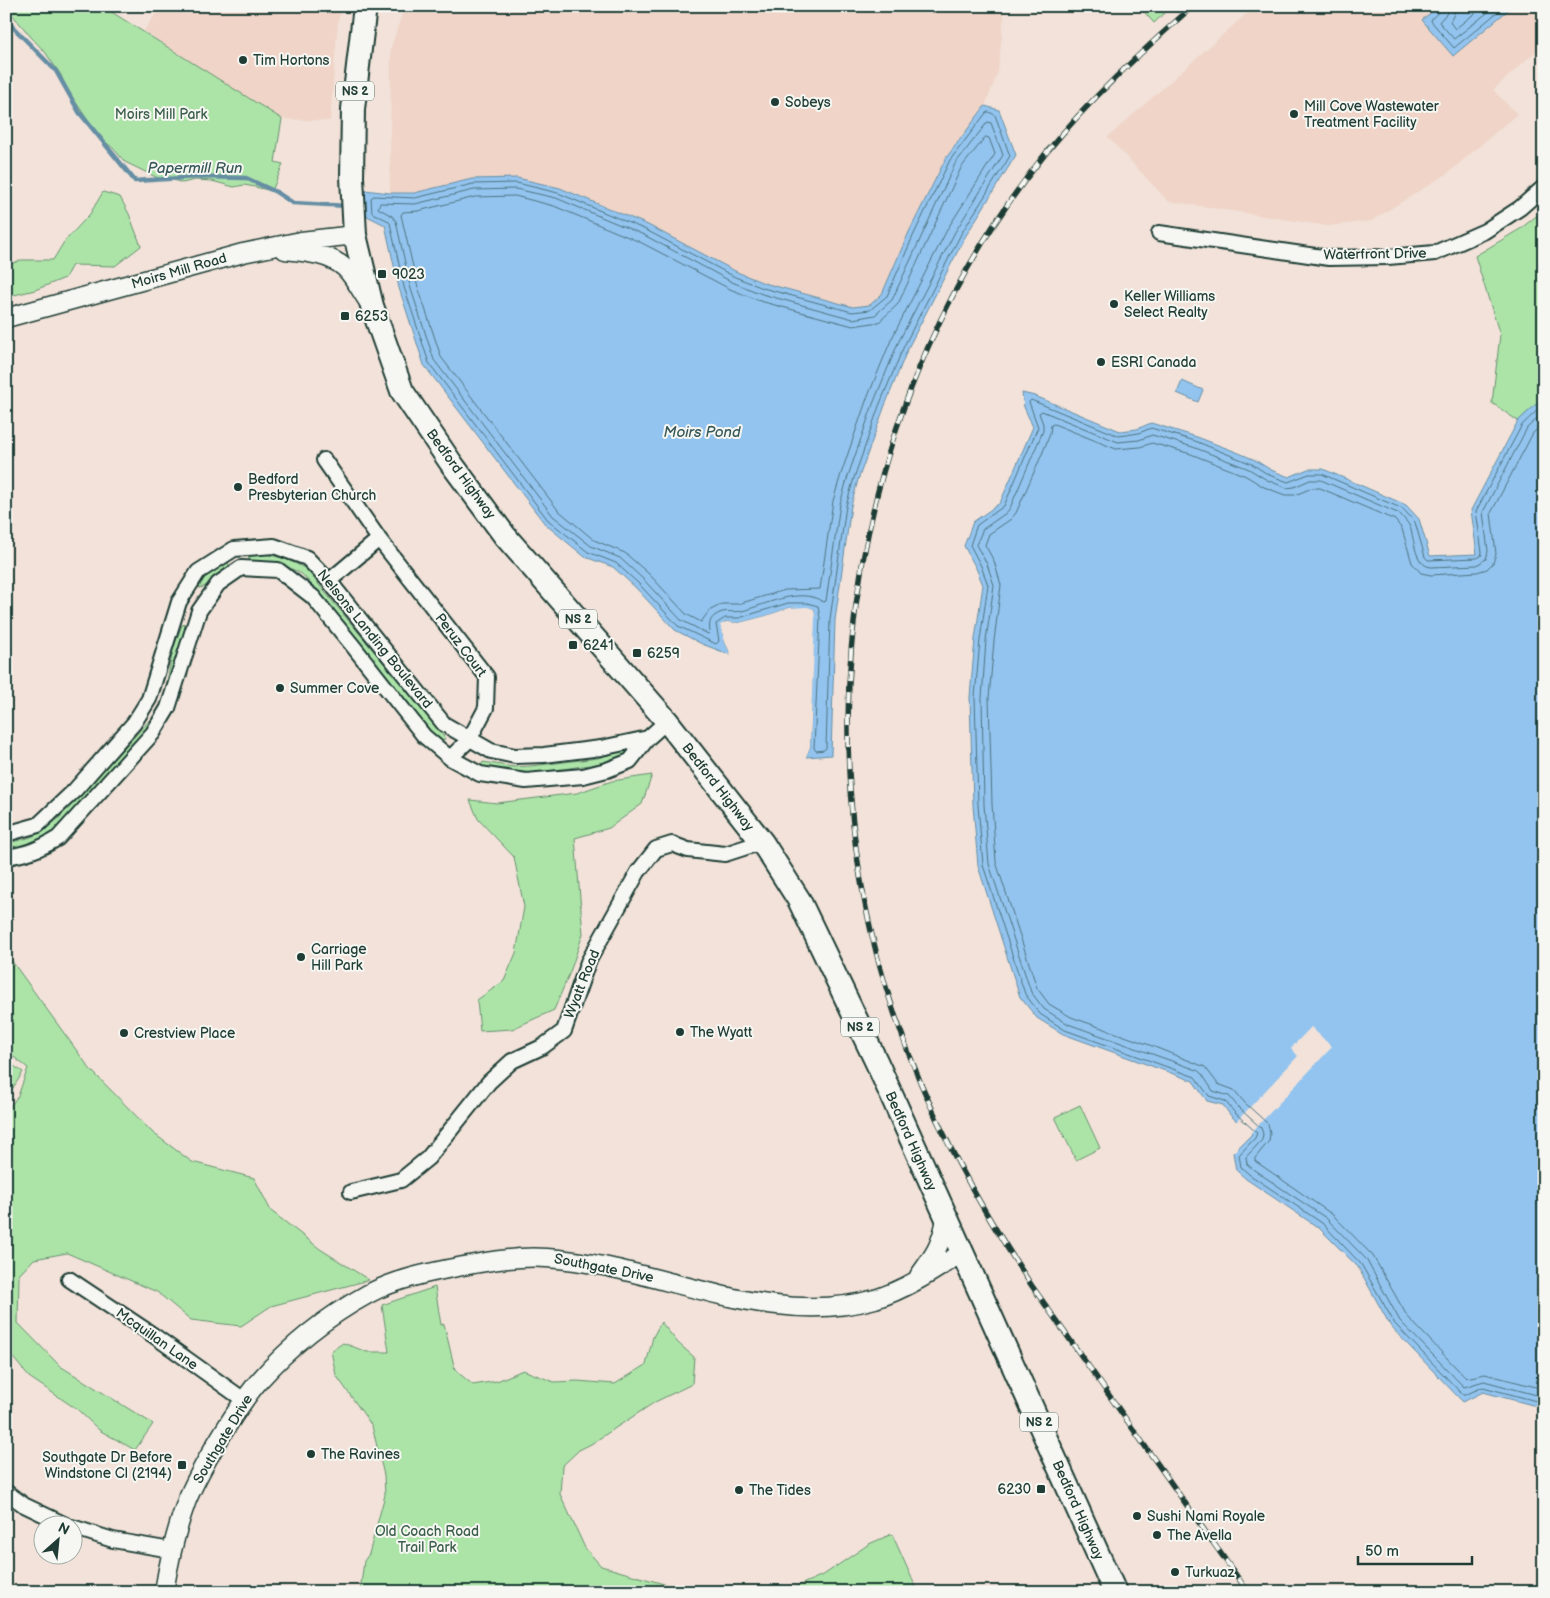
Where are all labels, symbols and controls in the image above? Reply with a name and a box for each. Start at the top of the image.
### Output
place label: Tim Hortons [253,52,330,69]
marker: Tim Hortons [237,54,249,66]
road number: NS 2 [336,82,374,100]
place label: Sobeys [785,94,831,111]
marker: Sobeys [769,96,781,108]
place label: Mill Cove Wastewater Treatment Facility [1304,98,1440,131]
park label: Moirs Mill Park [115,106,207,123]
marker: Mill Cove Wastewater Treatment Facility [1288,108,1300,120]
water label: Papermill Run [148,159,242,178]
street label: Waterfront Drive [1323,245,1427,263]
street label: Moirs Mill Road [129,249,229,293]
place label: 9023 [392,266,425,283]
marker: 9023 [376,268,388,280]
place label: Keller Williams Select Realty [1124,288,1215,321]
marker: Keller Williams Select Realty [1108,298,1120,310]
place label: 6253 [355,308,388,325]
marker: 6253 [339,310,351,322]
place label: ESRI Canada [1111,354,1196,371]
marker: ESRI Canada [1095,356,1107,368]
water label: Moirs Pond [663,423,741,442]
street label: Bedford Highway [423,426,500,523]
place label: Bedford Presbyterian Church [248,471,377,504]
marker: Bedford Presbyterian Church [232,481,244,493]
street label: Nelsons Landing Boulevard [314,566,436,712]
street label: Peruz Court [432,610,491,681]
road number: NS 2 [559,610,597,628]
place label: 6241 [583,637,614,654]
marker: 6241 [567,639,579,651]
place label: 6259 [647,645,680,662]
marker: 6259 [631,647,643,659]
place label: Summer Cove [290,680,379,697]
marker: Summer Cove [274,682,286,694]
street label: Bedford Highway [678,740,758,835]
place label: Carriage Hill Park [311,941,367,974]
street label: Wyatt Road [560,947,604,1021]
marker: Carriage Hill Park [295,951,307,963]
road number: NS 2 [841,1018,879,1036]
place label: The Wyatt [690,1024,753,1041]
place label: Crestview Place [134,1025,235,1042]
marker: The Wyatt [674,1026,686,1038]
marker: Crestview Place [118,1027,130,1039]
street label: Bedford Highway [881,1089,941,1194]
street label: Southgate Drive [553,1250,655,1286]
street label: Mcquillan Lane [113,1304,201,1374]
street label: Southgate Drive [190,1391,256,1487]
road number: NS 2 [1020,1412,1058,1431]
place label: The Ravines [321,1446,400,1463]
marker: The Ravines [305,1448,317,1460]
place label: Southgate Dr Before Windstone Cl (2194) [42,1449,172,1482]
street label: Bedford Highway [1048,1458,1108,1563]
marker: Southgate Dr Before Windstone Cl (2194) [176,1459,188,1471]
place label: 6230 [998,1481,1031,1498]
place label: The Tides [749,1482,811,1499]
marker: 6230 [1035,1483,1047,1495]
marker: The Tides [733,1484,745,1496]
place label: Sushi Nami Royale [1147,1508,1265,1525]
marker: Sushi Nami Royale [1131,1510,1143,1522]
north arrow [32,1516,82,1566]
text: N [55,1519,72,1539]
park label: Old Coach Road Trail Park [375,1523,479,1556]
place label: The Avella [1167,1527,1232,1544]
marker: The Avella [1151,1529,1163,1541]
scale bar [1358,1533,1471,1565]
text: 50 m [1365,1542,1399,1561]
place label: Turkuaz [1185,1564,1235,1581]
marker: Turkuaz [1169,1566,1181,1578]

